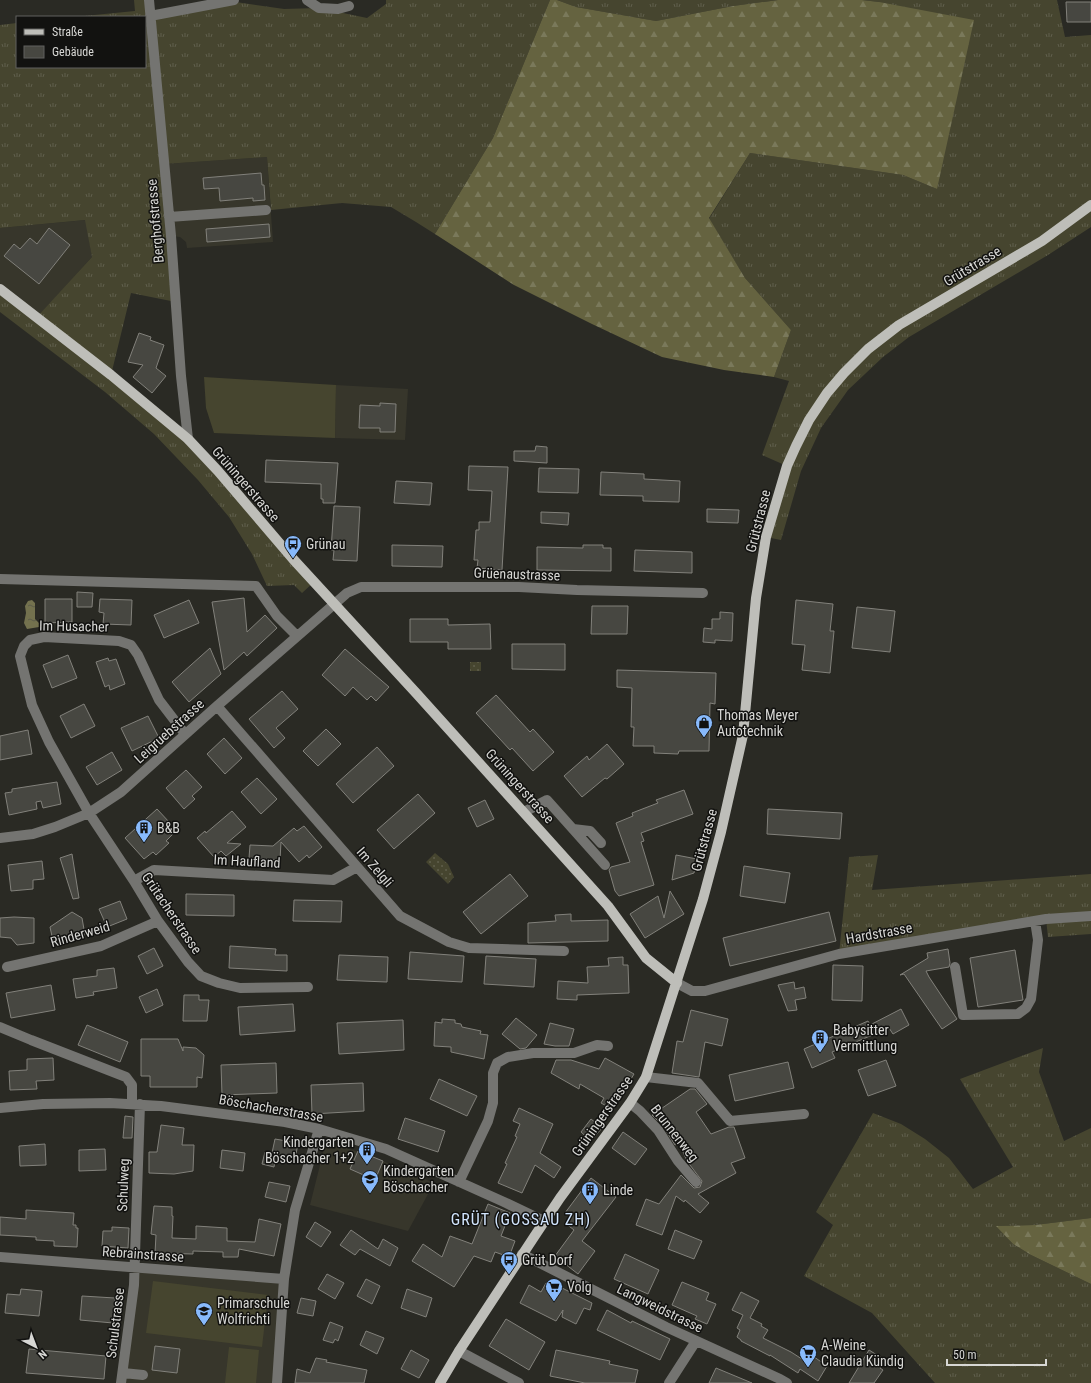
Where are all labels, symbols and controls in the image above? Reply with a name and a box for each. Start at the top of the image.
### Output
legend [16,16,146,68]
text: Straße [52,25,83,39]
text: Gebäude [52,45,94,59]
street label: Berghofstrasse [143,178,167,264]
street label: Grütstrasse [940,242,1004,289]
street label: Grüningerstrasse [209,443,283,525]
street label: Grütstrasse [742,488,774,554]
bus stop icon: Grünau [283,534,303,559]
place label: Grünau [306,536,346,552]
street label: Grüenaustrasse [473,564,561,584]
street label: Im Husacher [39,617,109,635]
street label: Leigruebstrasse [131,695,208,767]
place label: Thomas Meyer Autotechnik [717,707,799,739]
shop icon: Thomas Meyer Autotechnik [694,713,714,738]
street label: Grüningerstrasse [482,746,558,827]
street label: Grütstrasse [688,807,720,873]
building icon: B&B [134,818,154,843]
place label: B&B [157,820,180,836]
street label: Im Zelgli [353,844,397,890]
street label: Im Haufland [213,851,281,871]
street label: Grütacherstrasse [139,869,205,957]
street label: Rinderweid [48,918,112,950]
street label: Hardstrasse [845,919,914,947]
place label: Babysitter Vermittlung [833,1022,897,1054]
building icon: Babysitter Vermittlung [810,1028,830,1053]
street label: Grüningerstrasse [568,1072,636,1159]
street label: Böschacherstrasse [218,1091,325,1125]
street label: Brunnenweg [648,1101,702,1165]
place label: Kindergarten Böschacher 1+2 [265,1134,354,1166]
building icon: Kindergarten Böschacher 1+2 [357,1140,377,1165]
street label: Schulweg [114,1158,132,1212]
place label: Kindergarten Böschacher [383,1163,454,1195]
school or university icon: Kindergarten Böschacher [360,1169,380,1194]
building icon: Linde [580,1180,600,1205]
place label: Linde [603,1182,634,1198]
district label: GRÜT (GOSSAU ZH) [451,1210,591,1229]
street label: Rebrainstrasse [101,1243,185,1265]
bus stop icon: Grüt Dorf [499,1250,519,1275]
place label: Grüt Dorf [522,1252,573,1268]
supermarket icon: Volg [544,1277,564,1302]
place label: Volg [567,1279,592,1295]
street label: Langweidstrasse [615,1280,706,1336]
street label: Schulstrasse [103,1286,127,1359]
place label: Primarschule Wolfrichti [217,1295,290,1327]
school or university icon: Primarschule Wolfrichti [194,1301,214,1326]
north arrow [16,1327,56,1367]
place label: A-Weine Claudia Kündig [821,1337,904,1369]
scale bar [947,1341,1046,1367]
supermarket icon: A-Weine Claudia Kündig [798,1343,818,1368]
text: N [35,1347,49,1361]
text: 50 m [953,1348,977,1362]

